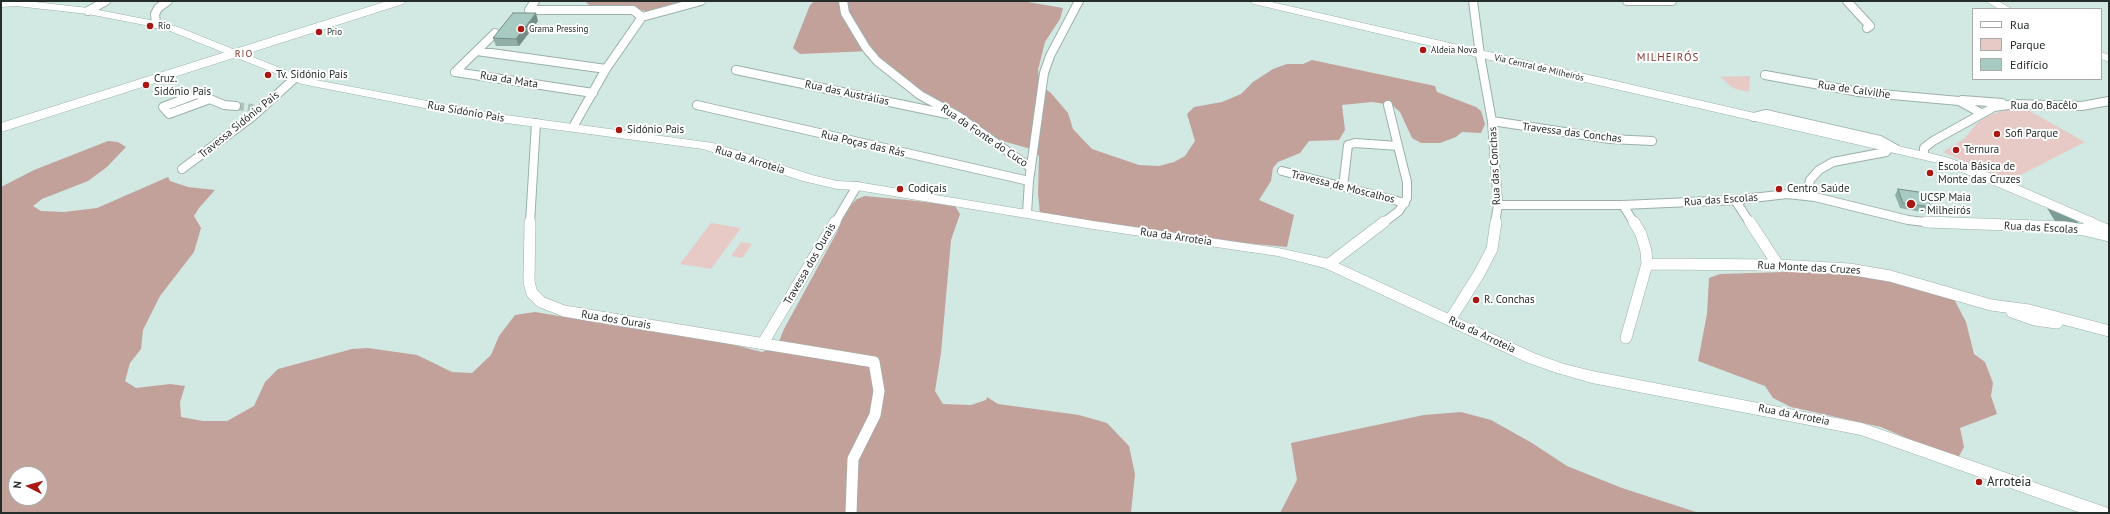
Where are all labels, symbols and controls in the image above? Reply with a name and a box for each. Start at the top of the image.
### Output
legend [1972,8,2102,80]
text: Rua [2010,17,2029,32]
marker: Rio [145,21,155,31]
place label: Rio [158,21,171,31]
marker: Grama Pressing [516,24,526,34]
place label: Grama Pressing [529,24,588,34]
marker: Prio [314,27,324,37]
place label: Prio [327,27,342,37]
text: Parque [2010,37,2045,52]
marker: Aldeia Nova [1418,45,1428,55]
place label: Aldeia Nova [1431,45,1477,55]
district label: RIO [235,48,253,60]
district label: MILHEIRÓS [1637,51,1699,65]
street label: Via Central de Milheirós [1493,52,1585,84]
text: Edifício [2010,57,2048,72]
place label: Tv. Sidónio Pais [276,68,348,82]
street label: Rua da Mata [479,69,539,91]
marker: Tv. Sidónio Pais [263,70,273,80]
place label: Cruz. Sidónio Pais [154,72,211,98]
street label: Rua das Austrálias [804,78,890,108]
street label: Rua de Calvilhe [1817,78,1891,102]
marker: Cruz. Sidónio Pais [141,80,151,90]
street label: Travessa Sidónio Pais [196,88,282,162]
street label: Rua Sidónio Pais [426,99,506,125]
street label: Rua do Bacêlo [2011,99,2077,113]
street label: Rua da Fonte do Cuco [938,102,1030,170]
street label: Travessa das Conchas [1521,120,1623,146]
place label: Sidónio Pais [627,123,684,137]
marker: Sidónio Pais [614,125,624,135]
street label: Rua das Conchas [1486,126,1504,206]
place label: Sofi Parque [2005,127,2058,141]
street label: Rua Poças das Rás [820,128,906,160]
marker: Sofi Parque [1992,129,2002,139]
street label: Rua da Arroteia [713,143,787,177]
place label: Ternura [1964,143,1999,157]
marker: Ternura [1951,145,1961,155]
place label: Escola Básica de Monte das Cruzes [1938,160,2020,186]
street label: Travessa de Moscalhos [1290,168,1396,206]
marker: Escola Básica de Monte das Cruzes [1925,168,1935,178]
place label: Codiçais [908,182,947,196]
place label: Centro Saúde [1787,182,1850,196]
marker: Codiçais [895,184,905,194]
marker: Centro Saúde [1774,184,1784,194]
street label: Rua das Escolas [1684,191,1758,209]
place label: UCSP Maia - Milheirós [1920,191,1971,217]
marker: UCSP Maia - Milheirós [1905,198,1917,210]
street label: Rua das Escolas [2004,219,2078,237]
street label: Travessa dos Ourais [781,221,839,307]
street label: Rua da Arroteia [1139,225,1213,249]
street label: Rua Monte das Cruzes [1757,259,1861,277]
place label: R. Conchas [1484,293,1535,307]
marker: R. Conchas [1471,295,1481,305]
street label: Rua dos Ourais [580,308,652,332]
street label: Rua da Arroteia [1446,314,1518,356]
street label: Rua da Arroteia [1757,402,1831,428]
north arrow [8,466,48,506]
place label: Arroteia [1987,474,2031,490]
marker: Arroteia [1974,477,1984,487]
text: N [10,481,24,489]

